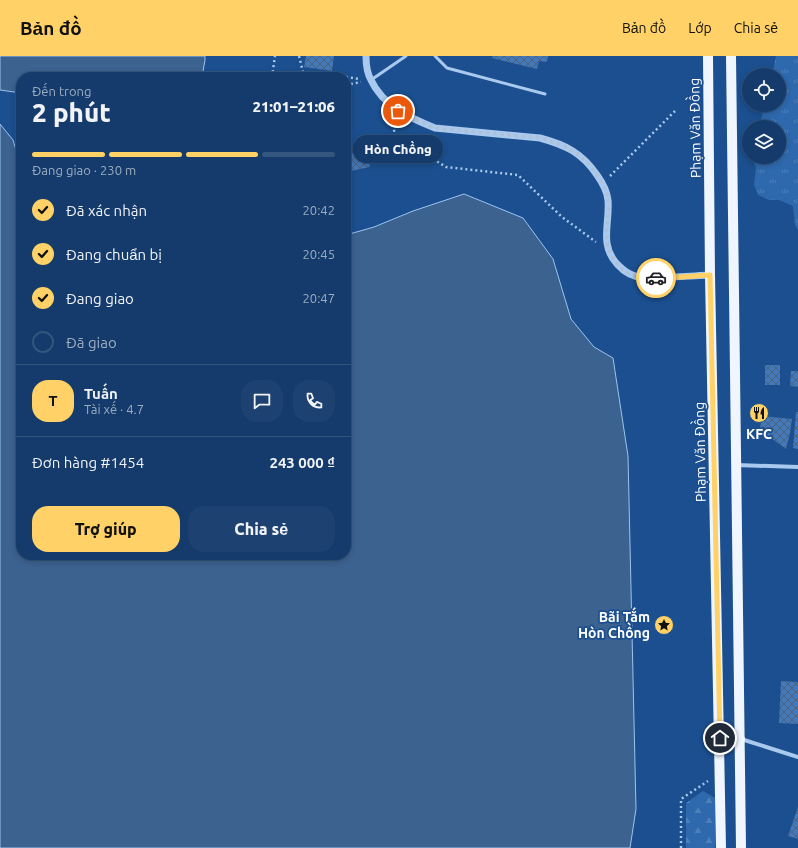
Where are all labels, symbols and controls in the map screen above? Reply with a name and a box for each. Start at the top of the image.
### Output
text: Bản đồ [20,17,82,39]
text: Bản đồ [622,20,666,36]
text: Lớp [688,20,712,36]
text: Chia sẻ [734,20,778,36]
map controls [742,68,786,164]
button: locate [742,68,786,112]
street label: Phạm Văn Đồng [684,78,704,178]
text: Đến trong [32,84,91,98]
pin [381,94,415,128]
text: 2 phút [32,98,111,127]
text: 21:01–21:06 [252,98,335,115]
icon: bag [387,100,409,122]
button: layers [742,120,786,164]
callout: Hòn Chồng [353,135,443,163]
text: Hòn Chồng [364,142,432,156]
text: Đang giao · 230 m [32,163,136,177]
icon: check [32,199,54,221]
text: Đã xác nhận [66,202,147,219]
text: 20:42 [302,203,335,217]
icon: check [32,243,54,265]
text: Đang chuẩn bị [66,246,162,263]
text: 20:45 [302,247,335,261]
courier [636,258,676,298]
icon: car [645,267,667,289]
icon: check [32,287,54,309]
text: Đang giao [66,290,134,307]
text: 20:47 [302,291,335,305]
text: Đã giao [66,334,117,351]
button: chat [241,380,283,422]
button: phone [293,380,335,422]
text: Tuấn [84,385,118,402]
text: T [48,392,58,409]
text: Tài xế · 4.7 [84,402,144,416]
street label: Phạm Văn Đồng [689,402,709,502]
restaurant icon: KFC [748,402,770,424]
place label: KFC [746,426,772,442]
text: Đơn hàng #1454 [32,454,144,471]
text: 243 000 ₫ [269,454,335,471]
button: Trợ giúp [32,506,180,552]
button: Chia sẻ [188,506,335,552]
place label: Bãi Tắm Hòn Chồng [578,607,650,641]
place icon: Bãi Tắm Hòn Chồng [653,614,675,636]
pin [703,721,737,755]
icon: home [709,727,731,749]

